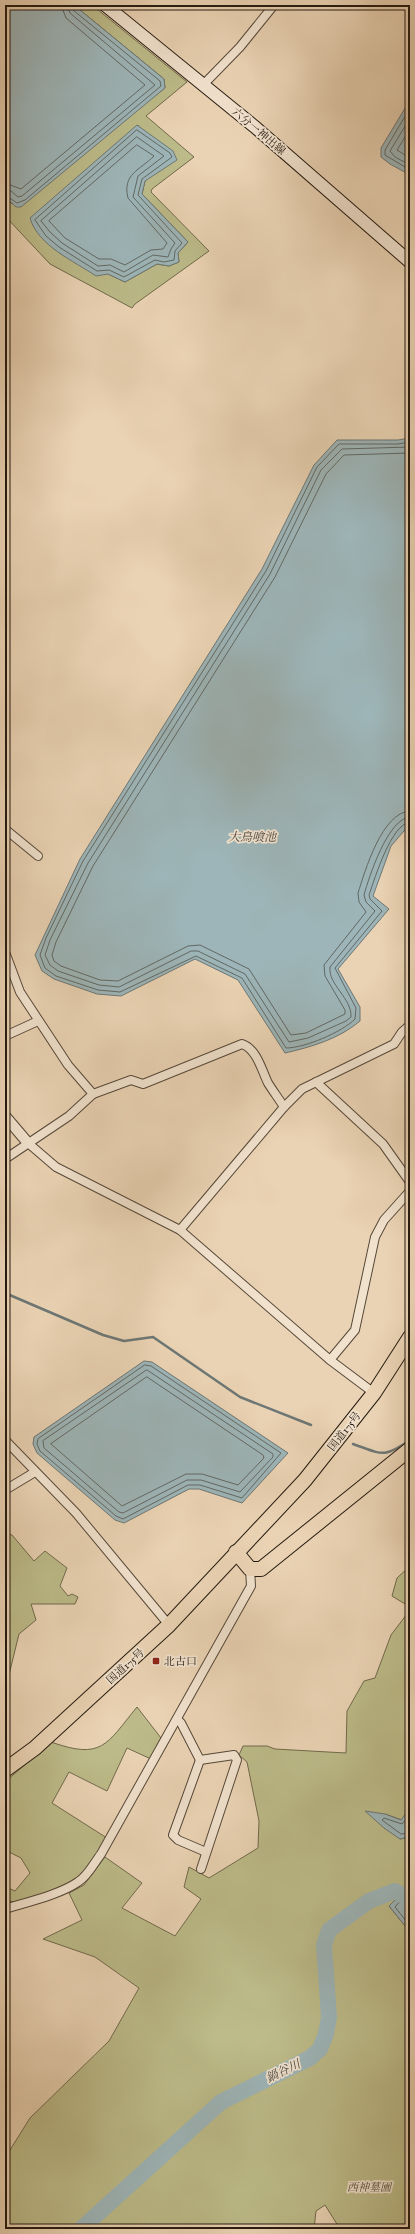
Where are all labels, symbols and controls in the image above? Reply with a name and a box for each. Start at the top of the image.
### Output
street label: 六分一神出線 [229,105,288,158]
water label: 大鳥喰池 [228,830,278,845]
street label: 国道175号 [325,1409,365,1454]
street label: 国道175号 [104,1646,148,1687]
place label: 北古口 [164,1655,197,1669]
marker: 北古口 [151,1656,161,1666]
water label: 鍋谷川 [264,2056,304,2086]
park label: 西神墓園 [347,2181,393,2195]

